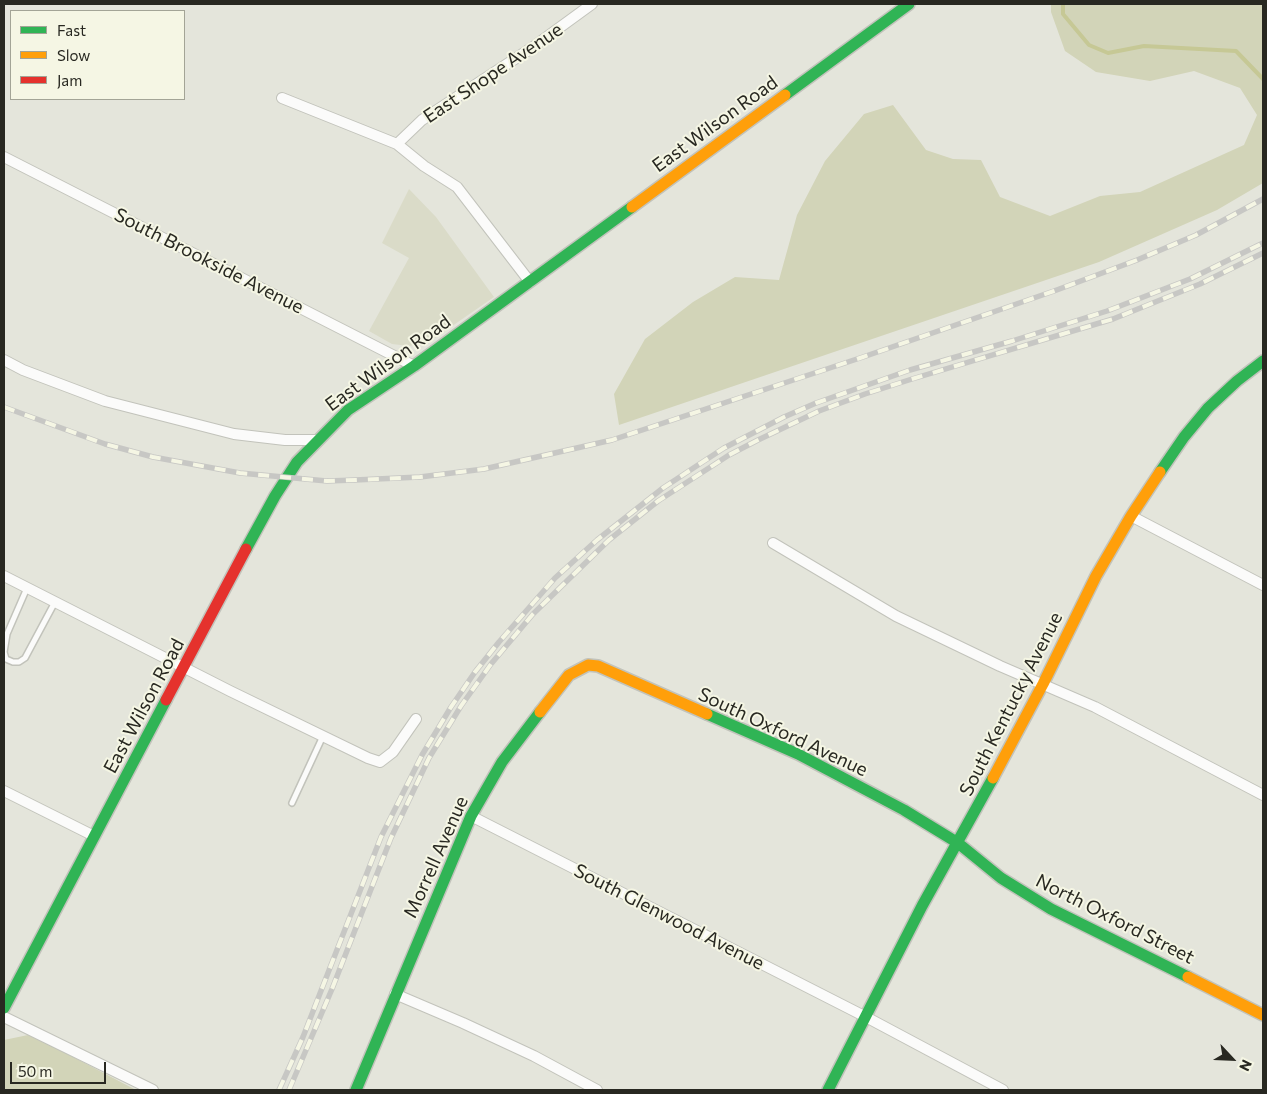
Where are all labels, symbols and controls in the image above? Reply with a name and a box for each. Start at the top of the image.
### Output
legend [10,10,185,100]
street label: East Shope Avenue [419,18,567,128]
text: Fast [57,21,86,39]
text: Slow [57,46,90,64]
text: Jam [57,71,82,89]
street label: East Wilson Road [648,71,782,177]
street label: South Brookside Avenue [111,203,307,319]
street label: East Wilson Road [321,310,455,416]
street label: South Kentucky Avenue [955,608,1067,800]
street label: East Wilson Road [99,635,189,777]
street label: South Oxford Avenue [695,683,871,781]
street label: Morrell Avenue [399,793,473,921]
street label: South Glenwood Avenue [570,859,768,975]
street label: North Oxford Street [1032,869,1198,969]
north arrow [1207,1034,1257,1084]
scale bar [12,1052,109,1084]
text: N [1236,1057,1256,1074]
text: 50 m [18,1062,52,1080]

